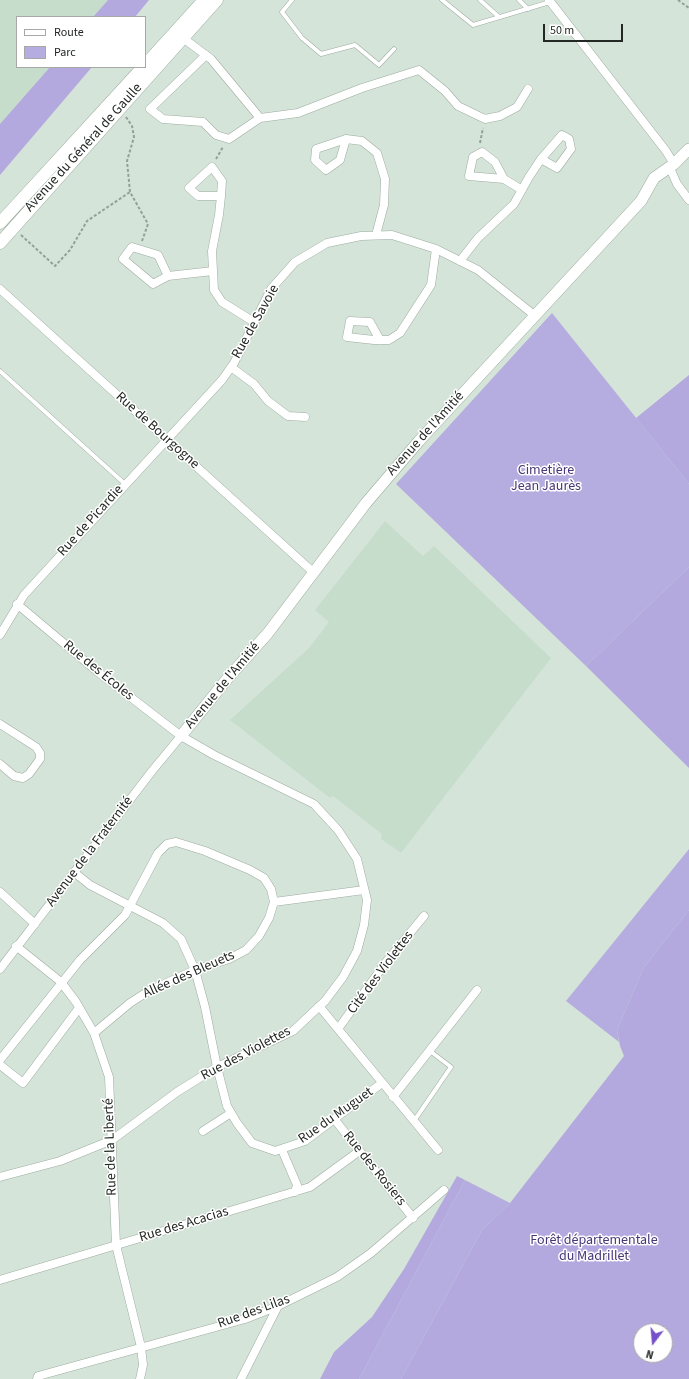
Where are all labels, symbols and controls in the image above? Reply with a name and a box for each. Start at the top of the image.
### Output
legend [16,16,146,68]
scale bar [545,16,625,42]
text: 50 m [550,22,574,39]
text: Route [54,24,84,41]
text: Parc [54,44,76,61]
street label: Avenue du Général de Gaulle [22,80,146,216]
street label: Rue de Savoie [229,282,283,362]
street label: Avenue de l'Amitié [384,388,468,480]
street label: Rue de Bourgogne [112,389,202,473]
park label: Cimetière Jean Jaurès [511,463,581,496]
street label: Rue de Picardie [55,482,127,560]
street label: Rue des Écoles [59,637,137,705]
street label: Avenue de l'Amitié [182,639,264,733]
street label: Avenue de la Fraternité [43,793,137,911]
street label: Cité des Violettes [344,928,418,1018]
street label: Allée des Bleuets [141,947,237,1003]
street label: Rue des Violettes [198,1023,294,1085]
street label: Rue du Muguet [295,1084,377,1148]
street label: Rue de la Liberté [101,1098,121,1196]
street label: Rue des Rosiers [339,1128,409,1210]
street label: Rue des Acacias [137,1203,231,1247]
park label: Forêt départementale du Madrillet [530,1233,658,1266]
street label: Rue des Lilas [216,1291,292,1333]
north arrow [633,1323,673,1363]
text: N [644,1346,655,1362]

